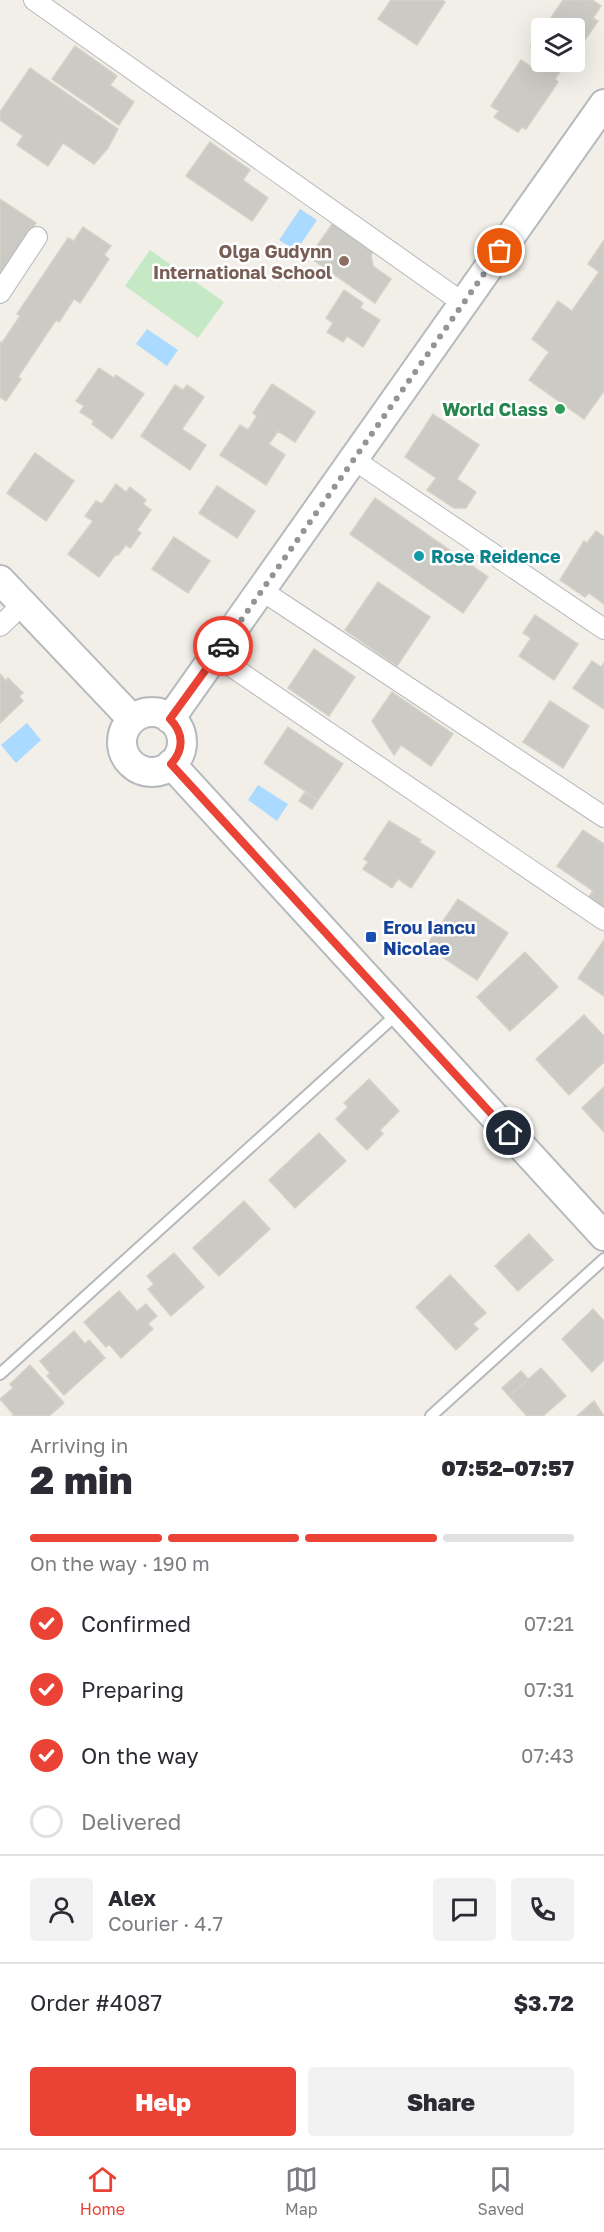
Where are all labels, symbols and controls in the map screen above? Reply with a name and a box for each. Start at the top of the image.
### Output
map controls [531,18,585,72]
button: layers [531,18,585,72]
pin [474,225,525,276]
icon: bag [483,234,516,267]
place label: Olga Gudynn International School [153,240,332,283]
marker: Olga Gudynn International School [337,254,351,268]
place label: World Class [442,398,548,420]
marker: World Class [553,402,567,416]
place label: Rose Reidence [431,545,561,567]
marker: Rose Reidence [412,549,426,563]
courier [193,616,253,676]
icon: car [207,630,240,663]
place label: Erou Iancu Nicolae [383,916,476,959]
marker: Erou Iancu Nicolae [364,930,378,944]
pin [483,1107,534,1158]
icon: home [492,1116,525,1149]
text: Arriving in [30,1433,128,1457]
text: 07:52–07:57 [441,1454,574,1481]
text: 2 min [30,1456,133,1503]
text: On the way · 190 m [30,1551,210,1575]
icon: check [30,1607,63,1640]
text: Confirmed [81,1610,191,1637]
text: 07:21 [524,1611,574,1635]
icon: check [30,1673,63,1706]
text: Preparing [81,1676,184,1703]
text: 07:31 [524,1677,574,1701]
icon: check [30,1739,63,1772]
text: On the way [81,1742,199,1769]
text: 07:43 [521,1743,574,1767]
text: Delivered [81,1808,181,1835]
button: person [30,1878,93,1941]
button: chat [433,1878,496,1941]
button: phone [511,1878,574,1941]
text: Alex [108,1884,156,1911]
text: Courier · 4.7 [108,1911,223,1935]
text: Order #4087 [30,1989,162,2016]
text: $3.72 [513,1989,574,2016]
button: Help [30,2067,296,2136]
button: Share [308,2067,574,2136]
tab: Home [80,2163,125,2219]
tab: Map [285,2163,318,2219]
tab: Saved [477,2163,524,2219]

